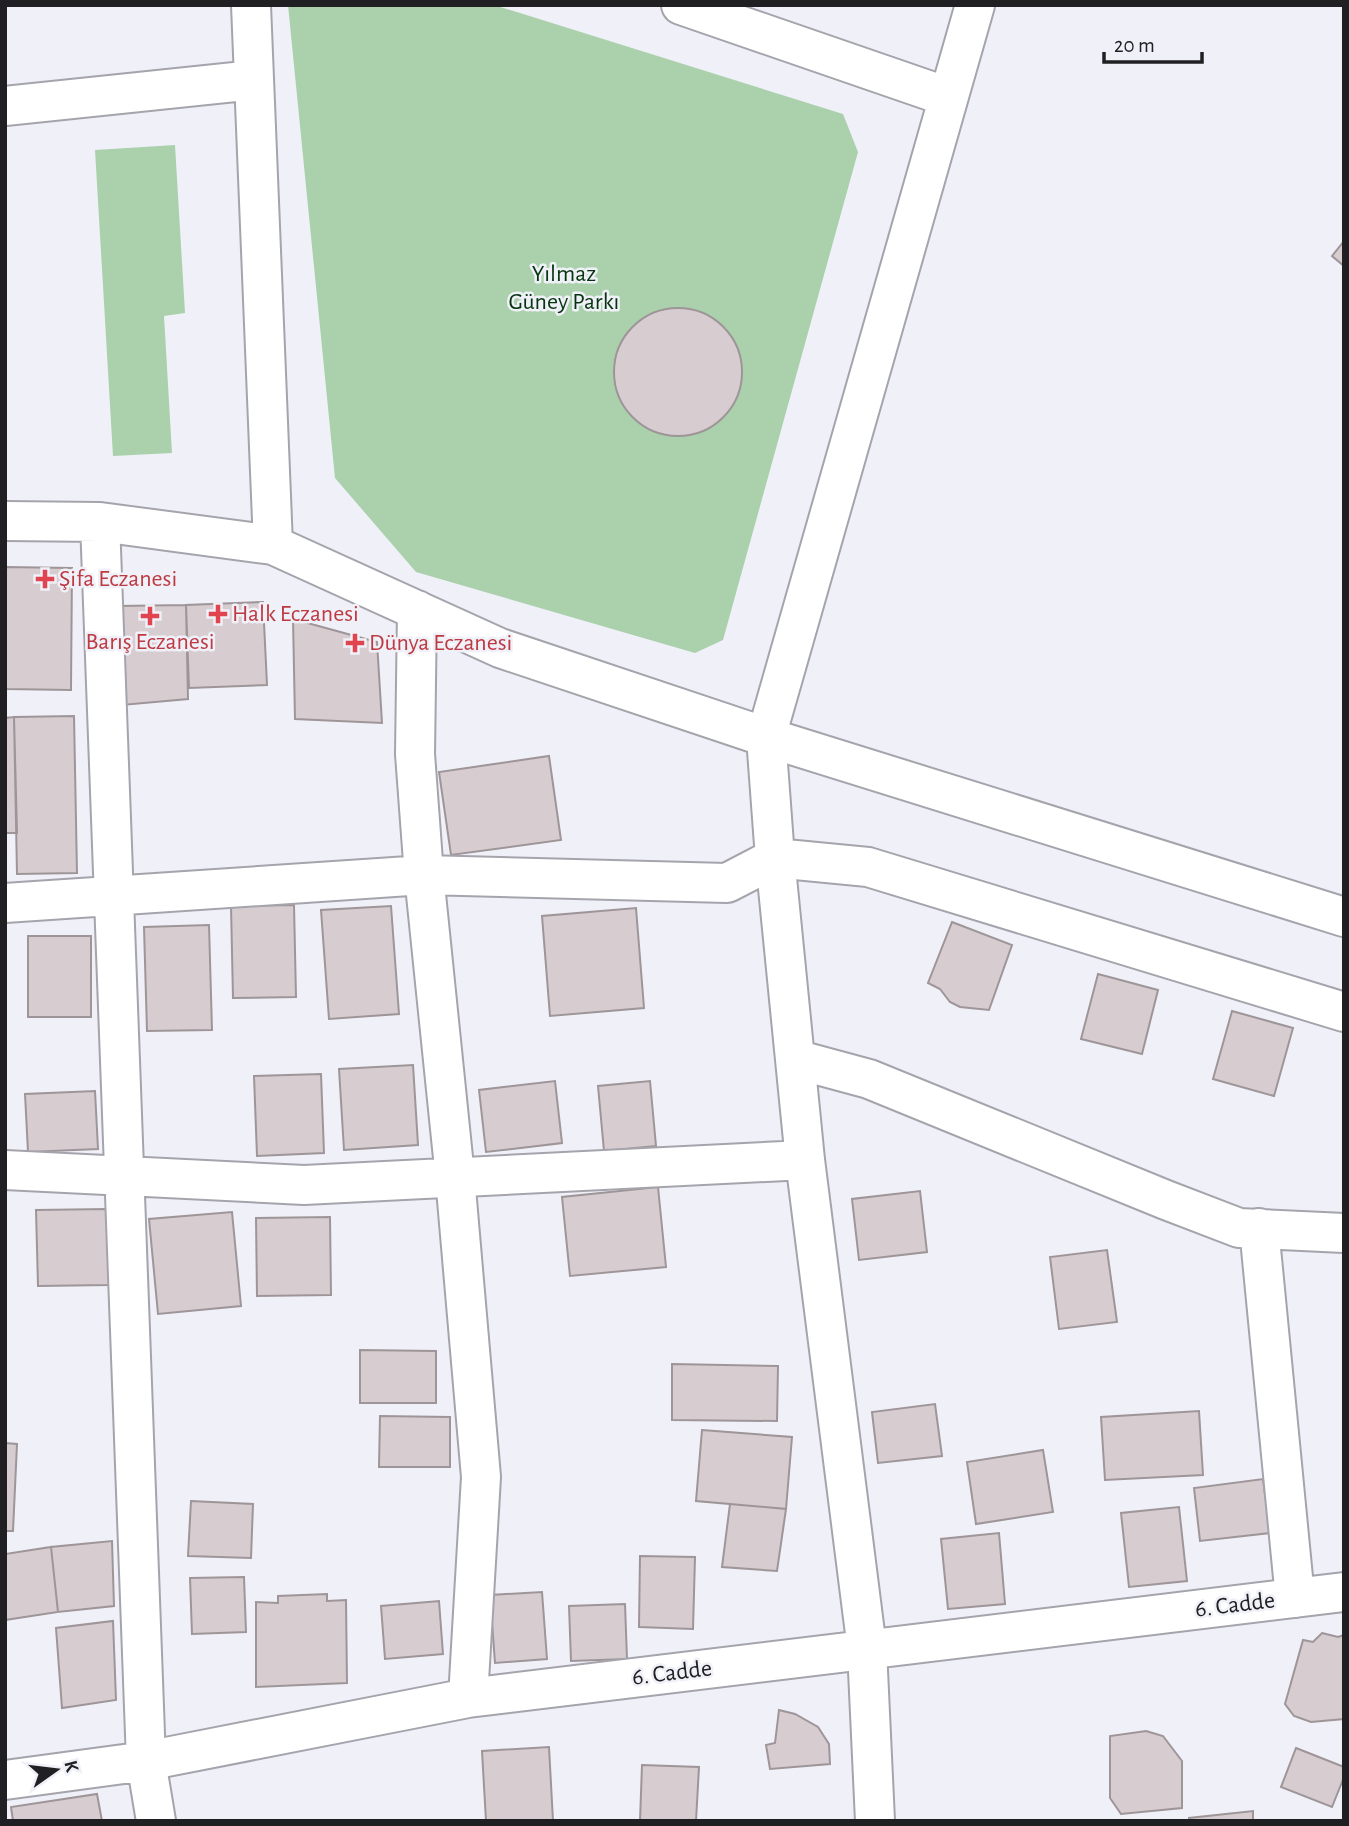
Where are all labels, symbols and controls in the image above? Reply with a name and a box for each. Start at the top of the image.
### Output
scale bar [1104,21,1202,65]
text: 20 m [1114,35,1155,56]
park label: Yılmaz Güney Parkı [509,262,619,314]
place label: Şifa Eczanesi [59,567,177,591]
marker: Şifa Eczanesi [37,571,53,587]
place label: Halk Eczanesi [232,602,359,626]
marker: Halk Eczanesi [210,606,226,622]
marker: Barış Eczanesi [142,608,158,624]
place label: Barış Eczanesi [85,630,215,654]
place label: Dünya Eczanesi [369,631,512,655]
marker: Dünya Eczanesi [347,635,363,651]
street label: 6. Cadde [1194,1588,1276,1622]
street label: 6. Cadde [631,1656,713,1690]
north arrow [21,1735,91,1805]
text: K [60,1759,82,1775]

